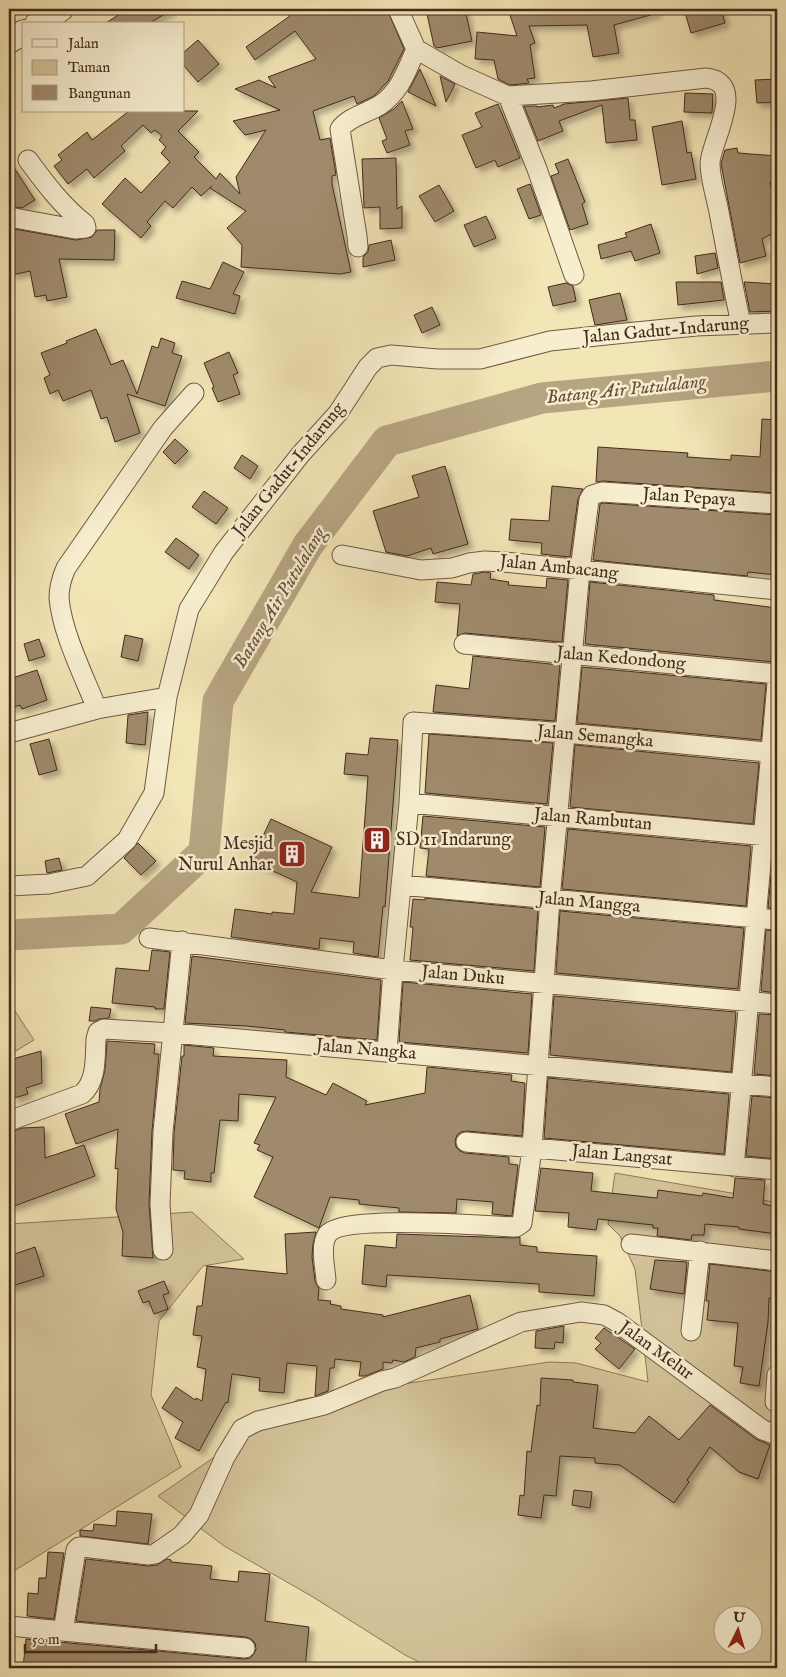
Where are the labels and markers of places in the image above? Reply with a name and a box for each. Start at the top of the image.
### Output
building icon: SD 11 Indarung [362,825,392,855]
place label: SD 11 Indarung [396,829,511,852]
place label: Mesjid Nurul Anhar [178,833,273,877]
building icon: Mesjid Nurul Anhar [277,839,307,869]

